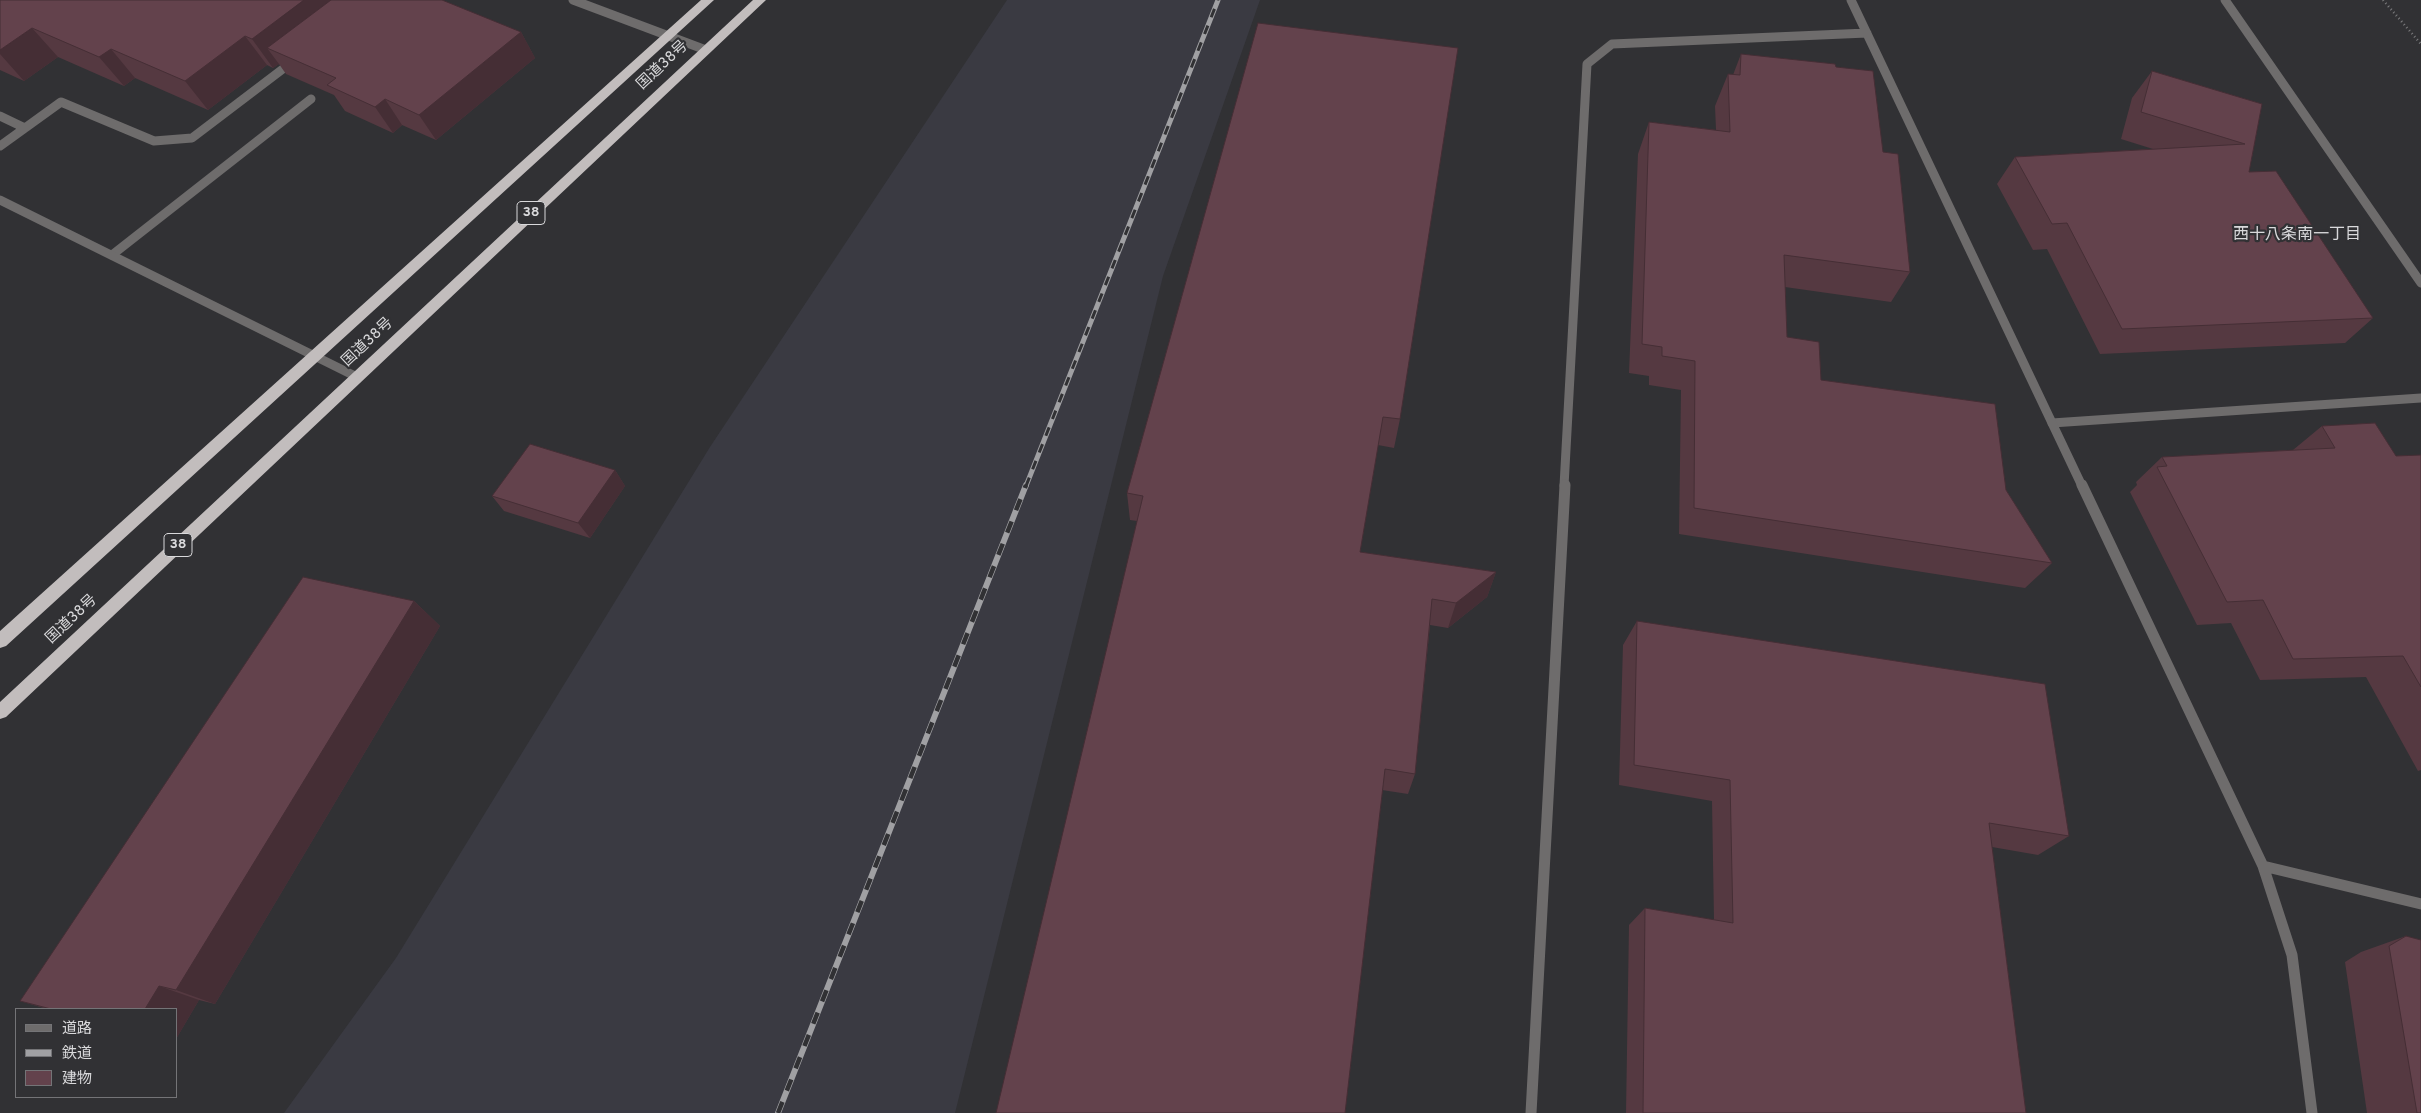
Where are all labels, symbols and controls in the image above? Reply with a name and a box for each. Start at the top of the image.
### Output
street label: 国道38号 [634,38,692,94]
road number: 38 [517,202,545,224]
district label: 西十八条南一丁目 [2233,226,2361,246]
street label: 国道38号 [339,315,397,371]
road number: 38 [164,534,192,556]
street label: 国道38号 [43,592,101,648]
legend [15,1008,178,1098]
text: 道路 [62,1020,92,1039]
text: 鉄道 [62,1045,92,1064]
text: 建物 [62,1070,92,1089]

